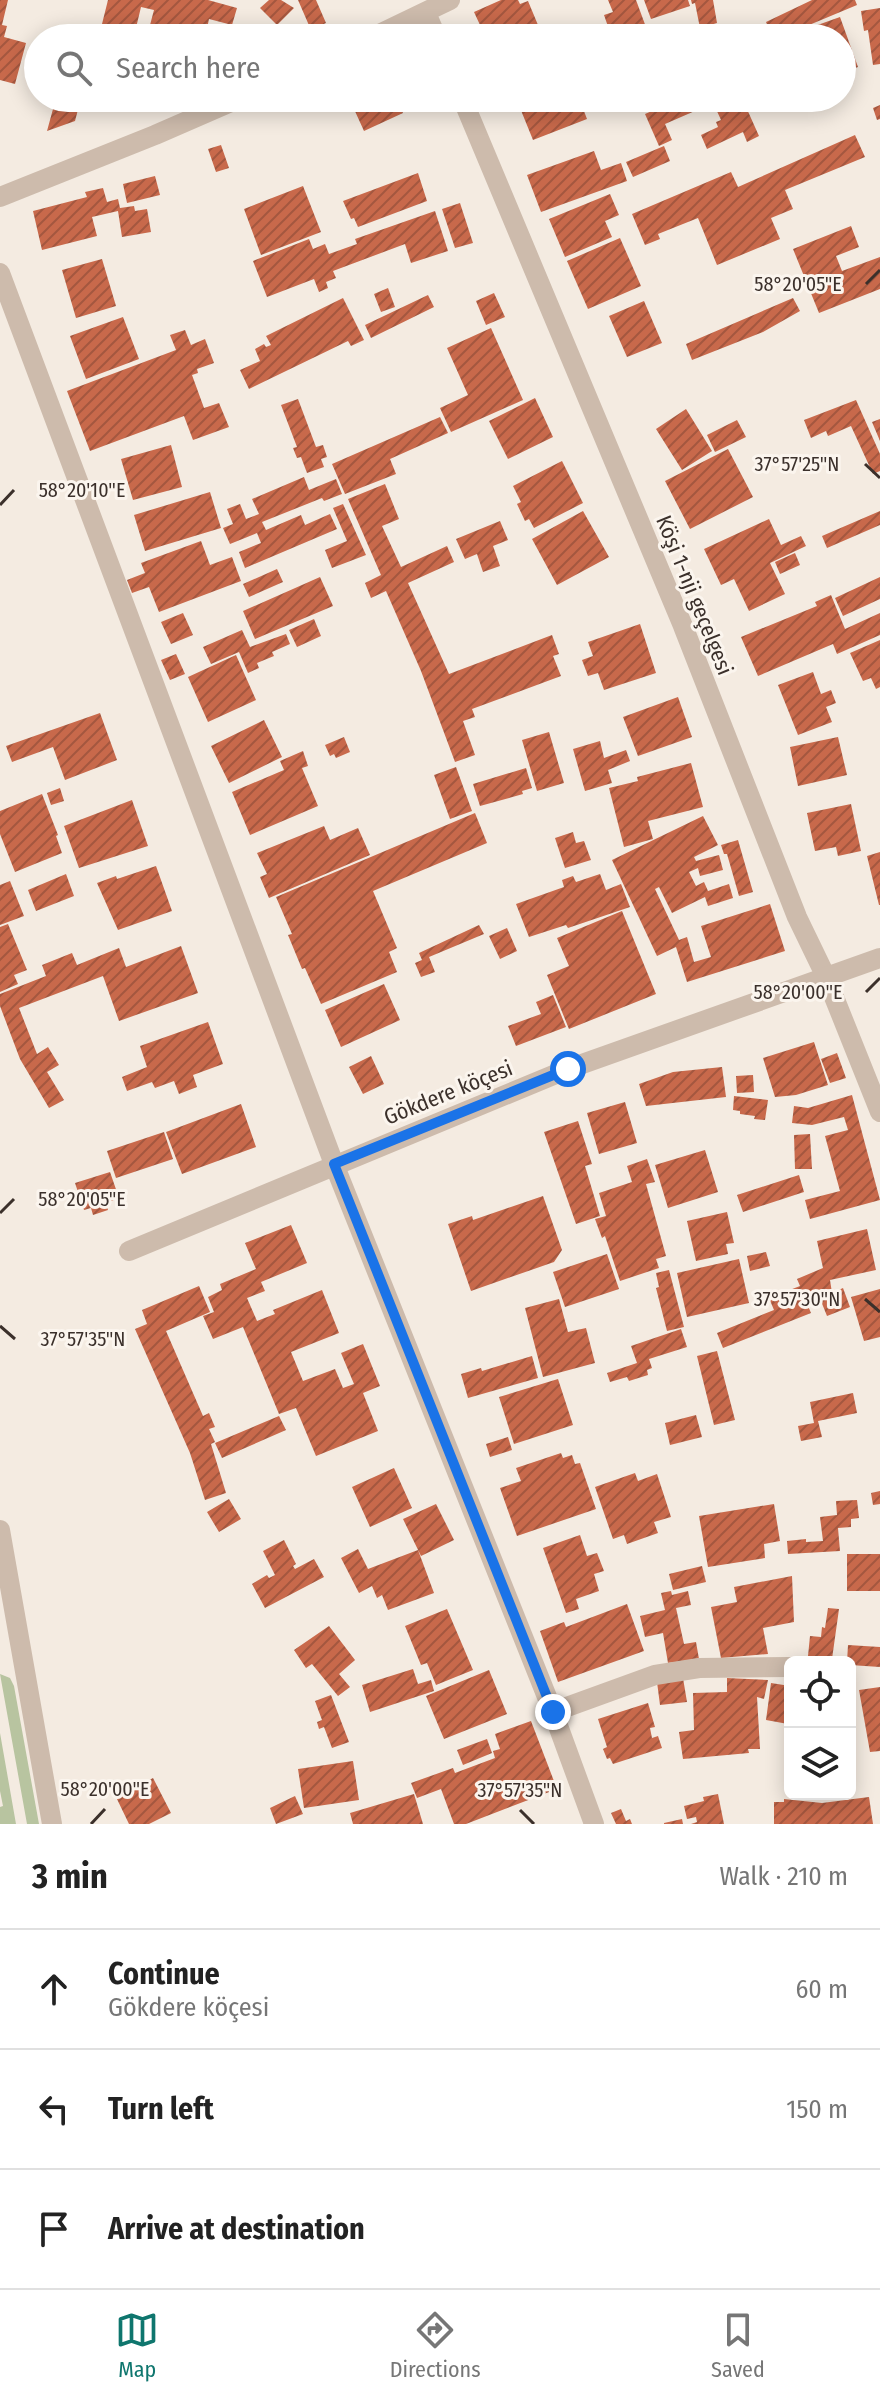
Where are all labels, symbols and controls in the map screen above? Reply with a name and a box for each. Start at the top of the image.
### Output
search box [24,24,856,112]
icon: search [52,46,96,90]
text: Search here [116,50,261,86]
text: 58°20'05"E [754,272,842,296]
text: 37°57'25"N [755,452,839,476]
text: 58°20'10"E [39,478,125,502]
street label: Köşi 1-nji geçelgesi [650,511,739,679]
text: 58°20'00"E [753,980,843,1004]
route start [550,1051,586,1087]
street label: Gökdere köçesi [380,1054,516,1131]
text: 58°20'05"E [38,1187,126,1211]
text: 37°57'30"N [754,1287,840,1311]
text: 37°57'35"N [41,1327,125,1351]
map controls [784,1656,856,1800]
button: locate [784,1656,856,1728]
route end [535,1694,571,1730]
button: layers [784,1728,856,1800]
text: 58°20'00"E [60,1777,150,1801]
text: 37°57'35"N [478,1778,562,1802]
text: 3 min [32,1856,108,1897]
text: Walk · 210 m [719,1861,848,1892]
text: Continue [108,1956,220,1992]
icon: ahead [32,1967,76,2011]
text: 60 m [795,1974,848,2005]
text: Gökdere köçesi [108,1992,269,2023]
icon: left [32,2087,76,2131]
text: Turn left [108,2091,214,2127]
text: 150 m [786,2094,848,2125]
icon: arrive [32,2207,76,2251]
text: Arrive at destination [108,2211,365,2247]
tab: Map [115,2308,159,2383]
tab: Directions [390,2308,481,2383]
tab: Saved [711,2308,765,2383]

